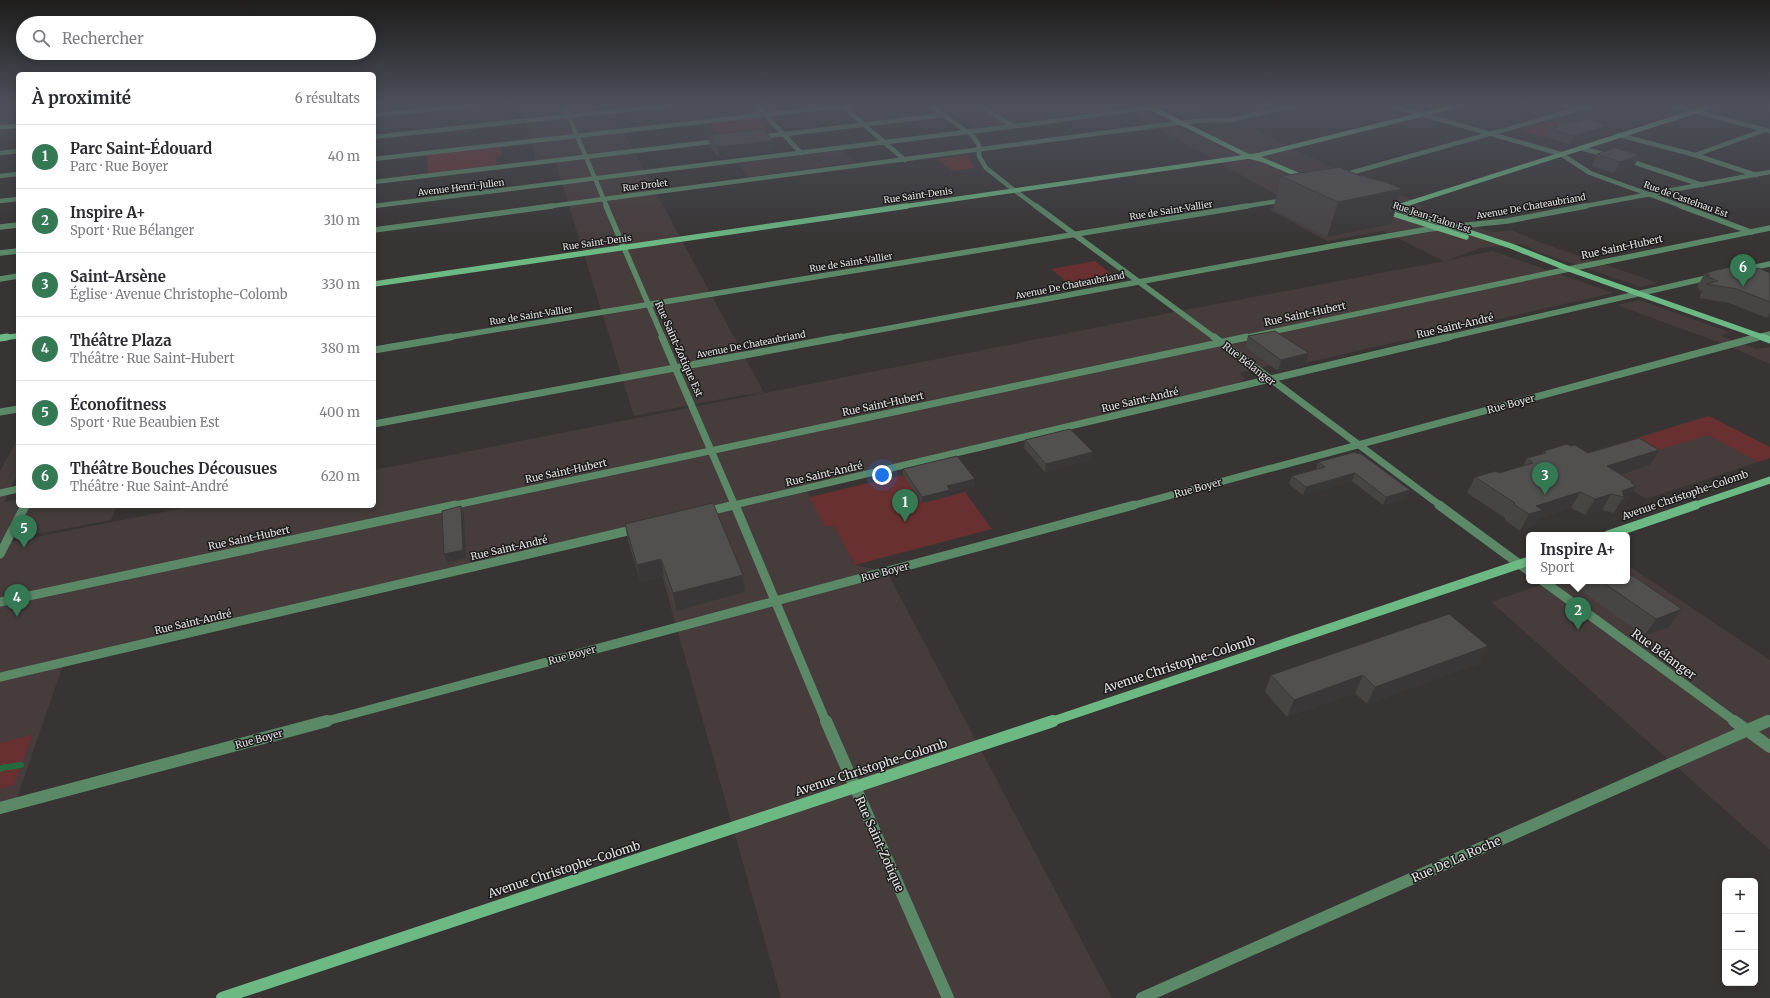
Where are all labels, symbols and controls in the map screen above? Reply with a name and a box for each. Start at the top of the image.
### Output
search box [16,16,376,60]
icon: search [30,27,52,49]
text: Rechercher [62,29,144,48]
text: À proximité [32,87,131,109]
text: 6 résultats [295,90,360,107]
text: Parc Saint-Édouard [70,139,212,158]
text: 1 [42,148,48,165]
text: 40 m [328,148,360,165]
text: Parc · Rue Boyer [70,158,168,175]
street label: Avenue Henri-Julien [416,176,505,198]
street label: Rue Drolet [622,177,669,193]
street label: Rue de Castelnau Est [1642,179,1730,220]
street label: Rue Saint-Denis [883,185,954,205]
street label: Avenue De Chateaubriand [1474,191,1587,221]
street label: Rue de Saint-Vallier [1129,198,1213,222]
street label: Rue Jean-Talon Est [1392,199,1473,235]
text: Inspire A+ [70,203,146,222]
text: 2 [41,212,49,229]
text: 310 m [323,212,360,229]
text: Sport · Rue Bélanger [70,222,194,239]
street label: Rue Saint-Denis [562,232,633,252]
street label: Rue Saint-Hubert [1580,232,1664,262]
street label: Rue de Saint-Vallier [809,250,893,274]
pin: 6 [1730,254,1756,287]
text: Saint-Arsène [70,267,166,286]
street label: Avenue De Chateaubriand [1014,269,1126,301]
text: 3 [41,276,49,293]
text: 330 m [321,276,360,293]
text: Église · Avenue Christophe-Colomb [70,286,288,303]
street label: Rue Saint-Zotique Est [652,299,706,399]
street label: Rue Saint-Hubert [1263,299,1347,329]
street label: Rue de Saint-Vallier [489,303,573,327]
street label: Rue Saint-André [1415,311,1495,341]
street label: Avenue De Chateaubriand [695,328,807,360]
text: Théâtre Plaza [70,331,172,350]
street label: Rue Bélanger [1220,339,1278,389]
text: 4 [41,340,49,357]
text: 380 m [321,340,360,357]
text: Théâtre · Rue Saint-Hubert [70,350,235,367]
street label: Rue Saint-André [1100,385,1180,415]
street label: Rue Saint-Hubert [841,389,925,419]
street label: Rue Boyer [1486,391,1537,417]
text: Éconofitness [70,395,167,414]
text: 5 [41,404,49,421]
text: 400 m [319,404,360,421]
text: Sport · Rue Beaubien Est [70,414,220,431]
street label: Rue Saint-Hubert [524,456,608,486]
text: Théâtre Bouches Décousues [70,459,277,478]
street label: Rue Saint-André [784,459,864,489]
pin: 3 [1532,462,1558,495]
your location [872,465,892,485]
street label: Avenue Christophe-Colomb [1619,467,1750,523]
text: 6 [41,468,49,485]
text: 620 m [321,468,360,485]
street label: Rue Boyer [1173,475,1224,501]
text: Théâtre · Rue Saint-André [70,478,228,495]
pin: 1 [892,489,918,522]
pin: 5 [11,515,37,548]
street label: Rue Saint-Hubert [207,523,291,553]
popup [1526,532,1630,584]
street label: Rue Saint-André [469,533,549,563]
text: Inspire A+ [1540,540,1616,559]
street label: Rue Boyer [860,559,911,585]
text: Sport [1540,559,1574,576]
pin: 4 [4,584,30,617]
pin: 2 [1565,597,1591,630]
street label: Rue Saint-André [153,607,233,637]
street label: Rue Bélanger [1629,626,1700,683]
street label: Avenue Christophe-Colomb [1100,632,1257,696]
street label: Rue Boyer [547,642,598,668]
street label: Rue Boyer [234,726,285,752]
street label: Avenue Christophe-Colomb [792,735,949,799]
street label: Rue Saint-Zotique [852,794,908,894]
street label: Rue De La Roche [1409,833,1503,885]
street label: Avenue Christophe-Colomb [485,837,642,901]
map controls [1722,878,1758,986]
button: + [1722,878,1758,914]
button: − [1722,914,1758,950]
button: layers [1722,950,1758,986]

